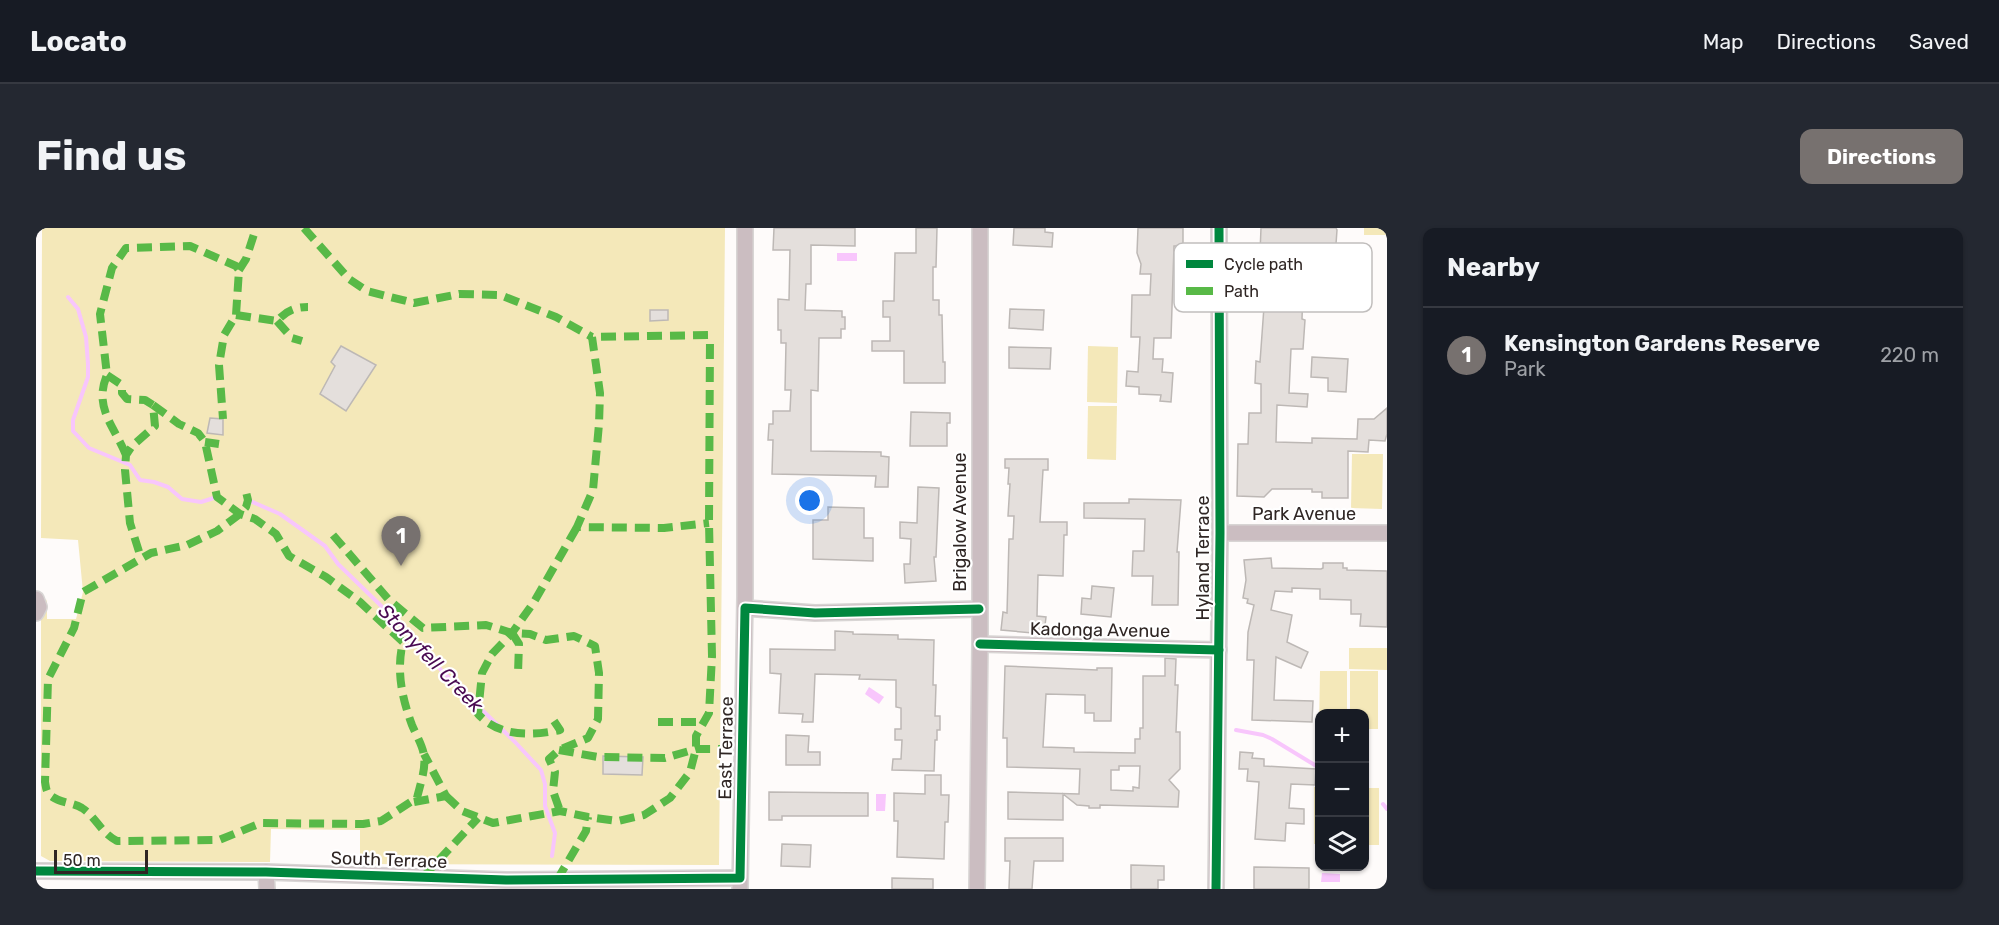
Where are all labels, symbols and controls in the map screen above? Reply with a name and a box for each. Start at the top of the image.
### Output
text: Locato [30,25,127,58]
text: Map [1703,29,1744,54]
text: Directions [1777,29,1876,54]
text: Saved [1909,29,1969,54]
button: Directions [1800,129,1963,184]
text: Find us [36,131,187,181]
legend [1174,243,1372,312]
text: Nearby [1447,252,1540,283]
text: Cycle path [1224,255,1303,274]
text: Path [1224,282,1259,301]
text: Kensington Gardens Reserve [1504,330,1820,357]
text: 1 [1462,343,1471,367]
text: 220 m [1880,343,1939,367]
text: Park [1504,357,1546,381]
street label: Brigalow Avenue [949,452,971,592]
your location [795,486,824,515]
street label: Hyland Terrace [1192,496,1214,620]
street label: Park Avenue [1252,503,1356,525]
pin: 1 [382,516,421,566]
water label: Stonyfell Creek [373,599,489,718]
street label: Kadonga Avenue [1030,618,1170,642]
street label: East Terrace [714,696,738,800]
map controls [1315,709,1369,871]
button: + [1315,709,1369,763]
button: − [1315,763,1369,817]
button: layers [1315,817,1369,871]
scale bar [54,847,148,874]
street label: South Terrace [330,847,448,873]
text: 50 m [63,851,101,870]

